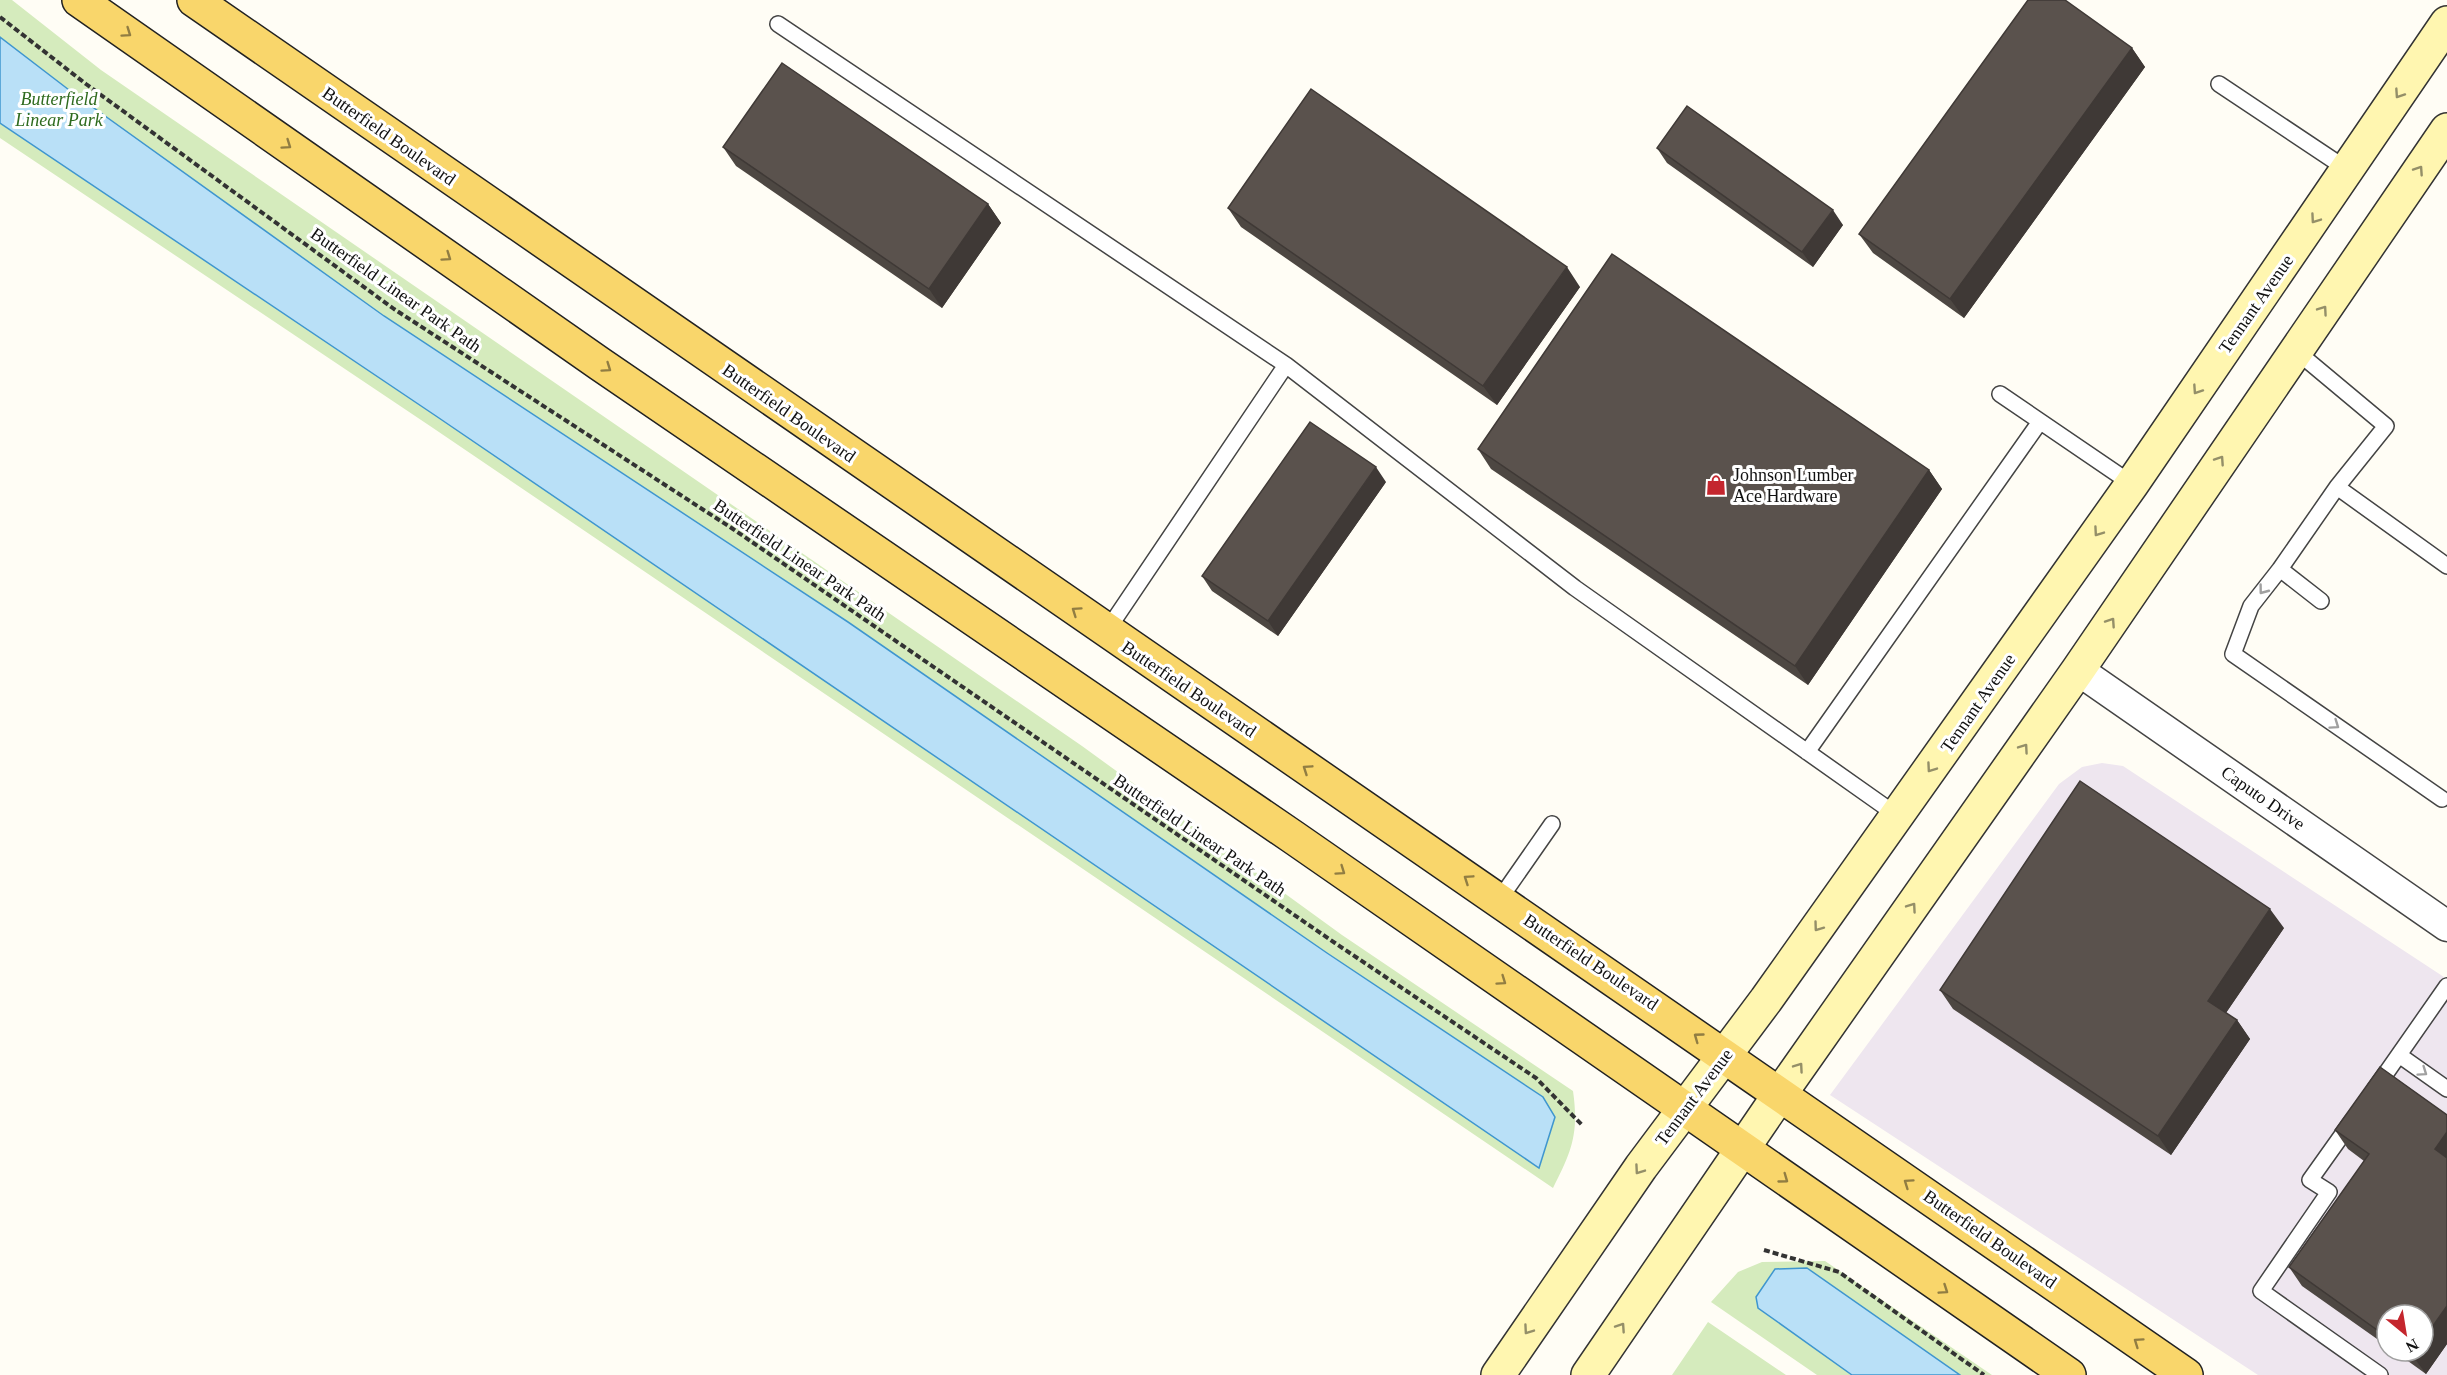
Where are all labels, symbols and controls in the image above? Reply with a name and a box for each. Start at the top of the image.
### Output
one-way arrow [121,26,132,37]
street label: Butterfield Boulevard [319,83,459,189]
one-way arrow [2395,87,2406,98]
park label: Butterfield Linear Park [14,89,104,130]
one-way arrow [280,138,291,149]
one-way arrow [2412,166,2423,177]
one-way arrow [2311,212,2322,223]
street label: Butterfield Linear Park Path [307,223,485,357]
one-way arrow [440,250,451,261]
street label: Tennant Avenue [2215,251,2297,357]
one-way arrow [2316,306,2327,317]
street label: Butterfield Boulevard [719,360,859,466]
one-way arrow [600,361,611,372]
one-way arrow [2193,384,2204,395]
one-way arrow [2213,456,2224,467]
place label: Johnson Lumber Ace Hardware [1733,465,1854,506]
shop icon: Johnson Lumber Ace Hardware [1704,473,1728,497]
street label: Butterfield Linear Park Path [710,495,890,625]
one-way arrow [2094,526,2105,537]
one-way arrow [2260,583,2271,594]
one-way arrow [1072,607,1083,618]
one-way arrow [2104,618,2115,629]
street label: Butterfield Boulevard [1118,637,1260,741]
street label: Tennant Avenue [1937,650,2019,756]
one-way arrow [2328,718,2339,729]
one-way arrow [2017,743,2028,754]
one-way arrow [1928,761,1939,772]
street label: Caputo Drive [2217,762,2309,834]
one-way arrow [1302,765,1313,776]
street label: Butterfield Linear Park Path [1110,770,1290,900]
one-way arrow [1335,864,1346,875]
one-way arrow [1463,875,1474,886]
one-way arrow [1905,903,1916,914]
street label: Butterfield Boulevard [1520,910,1662,1014]
one-way arrow [1815,920,1826,931]
one-way arrow [1495,974,1506,985]
one-way arrow [1693,1033,1704,1044]
street label: Tennant Avenue [1651,1045,1737,1149]
one-way arrow [1792,1062,1803,1073]
one-way arrow [2417,1065,2428,1076]
one-way arrow [1635,1163,1646,1174]
one-way arrow [1777,1172,1788,1183]
one-way arrow [1904,1179,1915,1190]
street label: Butterfield Boulevard [1920,1186,2060,1292]
one-way arrow [1938,1282,1948,1294]
north arrow [2375,1303,2435,1363]
one-way arrow [1614,1322,1625,1333]
one-way arrow [1524,1324,1535,1335]
text: N [2403,1335,2422,1356]
one-way arrow [2133,1338,2144,1349]

